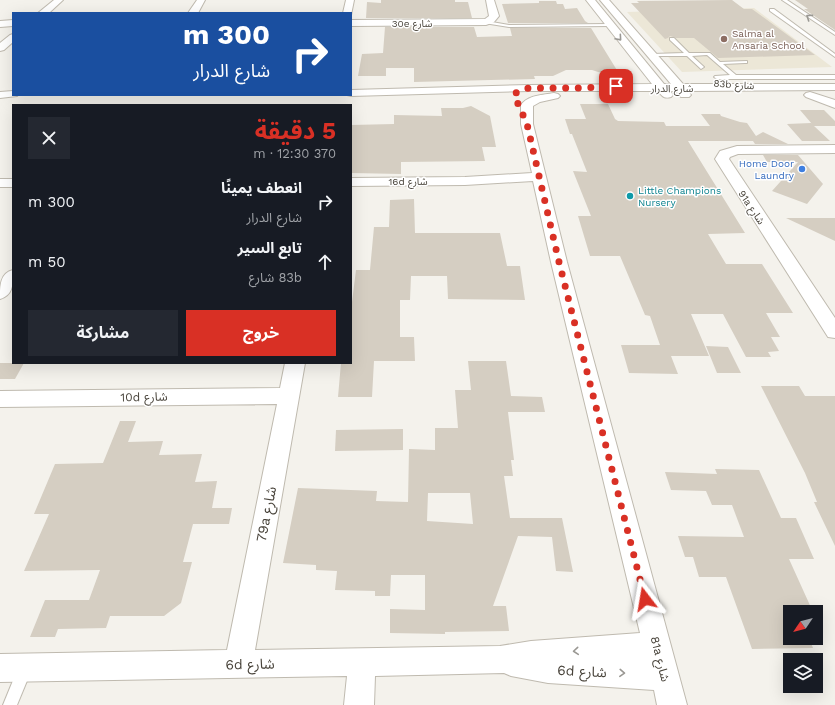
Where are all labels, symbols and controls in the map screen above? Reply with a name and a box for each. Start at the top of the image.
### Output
one-way arrow [807,15,814,22]
text: 300 m [183,18,270,51]
street label: 30e شارع [392,18,433,31]
icon: right [284,28,336,80]
place label: Salma al Ansaria School [732,28,805,51]
one-way arrow [615,33,622,40]
marker: Salma al Ansaria School [719,34,729,44]
text: شارع الدرار [193,60,270,81]
pin [599,69,633,103]
icon: arrive [605,75,627,97]
street label: 83b شارع [713,78,755,93]
street label: شارع الدرار [650,83,693,96]
button: close [28,117,70,159]
text: 5 دقيقة [255,117,336,145]
text: 370 m · 12:30 [253,146,336,161]
place label: Home Door Laundry [739,158,795,181]
marker: Home Door Laundry [797,164,807,174]
street label: 16d شارع [388,176,428,189]
text: انعطف يمينًا [221,179,302,197]
place label: Little Champions Nursery [638,185,721,208]
street label: 91a شارع [735,188,767,228]
icon: right [314,191,336,213]
marker: Little Champions Nursery [625,191,635,201]
text: 300 m [28,193,75,211]
text: شارع الدرار [247,210,302,225]
text: تابع السير [238,239,302,257]
icon: ahead [314,251,336,273]
text: 50 m [28,253,65,271]
text: 83b شارع [249,270,302,285]
button: مشاركة [28,310,178,356]
button: خروج [186,310,336,356]
street label: 10d شارع [120,390,168,406]
street label: 79a شارع [253,485,282,544]
position arrow [624,578,666,620]
north arrow [783,605,823,645]
map controls [783,605,823,693]
street label: 81a شارع [646,635,672,684]
one-way arrow [573,647,579,656]
button: layers [783,653,823,693]
street label: 6d شارع [225,656,275,675]
street label: 6d شارع [557,662,607,683]
one-way arrow [619,669,625,678]

